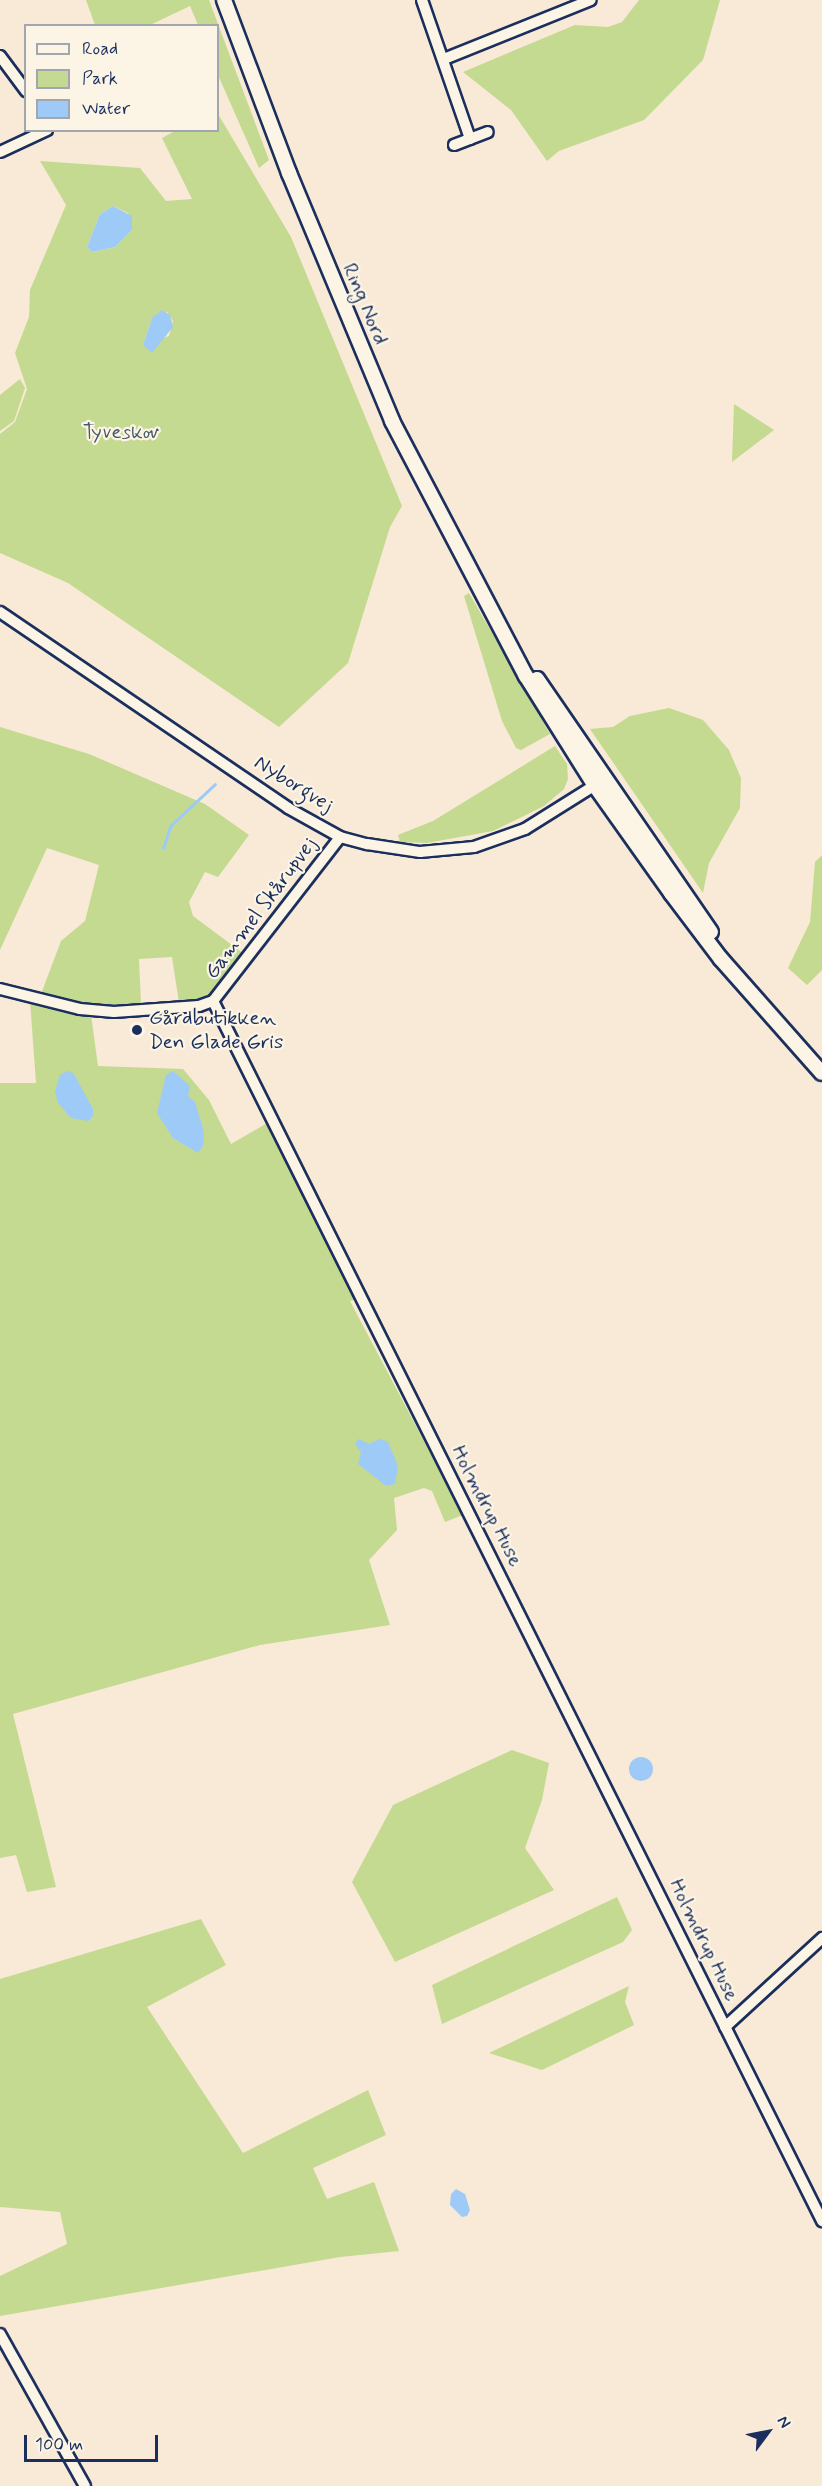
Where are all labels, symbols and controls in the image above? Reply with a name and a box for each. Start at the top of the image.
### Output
legend [24,24,219,132]
text: Road [82,37,118,61]
text: Park [82,67,118,91]
text: Water [82,97,130,121]
street label: Ring Nord [337,259,393,349]
park label: Tyveskov [83,419,159,445]
street label: Nyborgvej [250,750,338,818]
street label: Gammel Skårupvej [199,831,323,985]
place label: Gårdbutikken Den Glade Gris [149,1005,282,1055]
marker: Gårdbutikken Den Glade Gris [130,1023,144,1037]
street label: Holmdrup Huse [445,1440,529,1572]
street label: Holmdrup Huse [663,1874,745,2006]
north arrow [738,2402,798,2462]
text: N [772,2412,795,2432]
scale bar [27,2423,160,2461]
text: 100 m [35,2433,83,2457]

